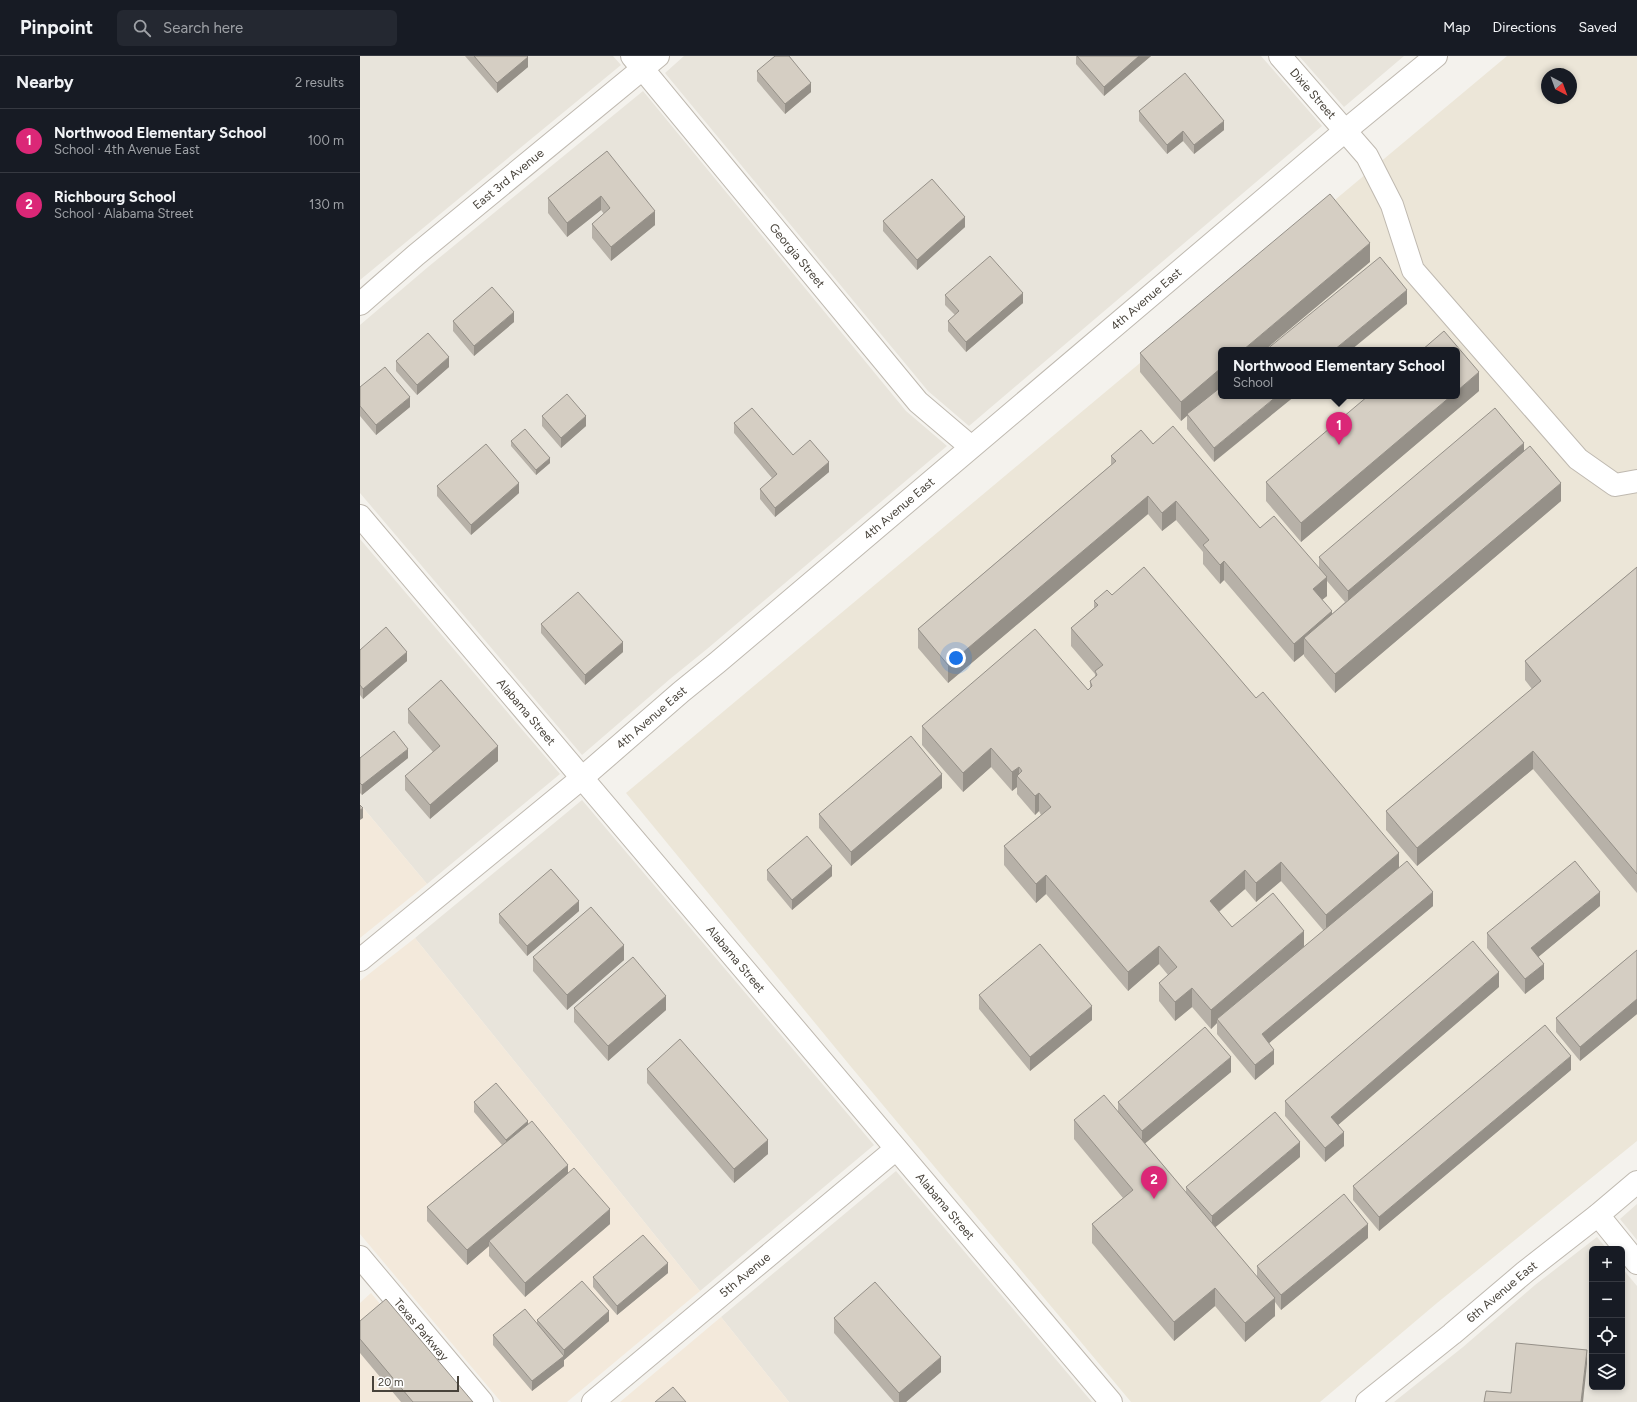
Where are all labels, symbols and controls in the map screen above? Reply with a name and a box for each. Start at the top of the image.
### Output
search box [117,10,397,46]
text: Pinpoint [20,16,93,39]
icon: search [131,17,153,39]
text: Search here [163,19,243,37]
text: Map [1443,19,1471,36]
text: Directions [1493,19,1556,36]
text: Saved [1578,19,1617,36]
street label: Dixie Street [1287,65,1339,122]
north arrow [1541,68,1577,104]
text: Nearby [16,72,74,92]
text: 2 results [295,75,344,90]
text: Northwood Elementary School [54,124,266,142]
text: 1 [26,133,32,148]
text: 100 m [308,133,344,148]
text: School · 4th Avenue East [54,142,200,157]
street label: East 3rd Avenue [470,146,547,212]
text: Richbourg School [54,188,176,206]
text: 2 [25,197,33,212]
text: 130 m [309,197,344,212]
text: School · Alabama Street [54,206,194,221]
street label: Georgia Street [766,221,828,291]
street label: 4th Avenue East [1108,265,1185,333]
popup [1218,347,1460,399]
text: Northwood Elementary School [1233,357,1445,375]
text: School [1233,375,1273,390]
pin: 1 [1326,412,1352,445]
street label: 4th Avenue East [861,474,938,543]
your location [946,648,966,668]
street label: Alabama Street [494,676,559,749]
street label: 4th Avenue East [613,683,690,752]
street label: Alabama Street [703,923,768,996]
pin: 2 [1141,1166,1167,1199]
street label: Alabama Street [913,1170,978,1243]
map controls [1589,1246,1625,1390]
button: + [1589,1246,1625,1282]
street label: 5th Avenue [717,1250,774,1300]
street label: 6th Avenue East [1464,1258,1540,1326]
button: − [1589,1282,1625,1318]
street label: Texas Parkway [391,1296,452,1364]
button: locate [1589,1318,1625,1354]
button: layers [1589,1354,1625,1390]
scale bar [372,1374,459,1393]
text: 20 m [378,1376,403,1389]

